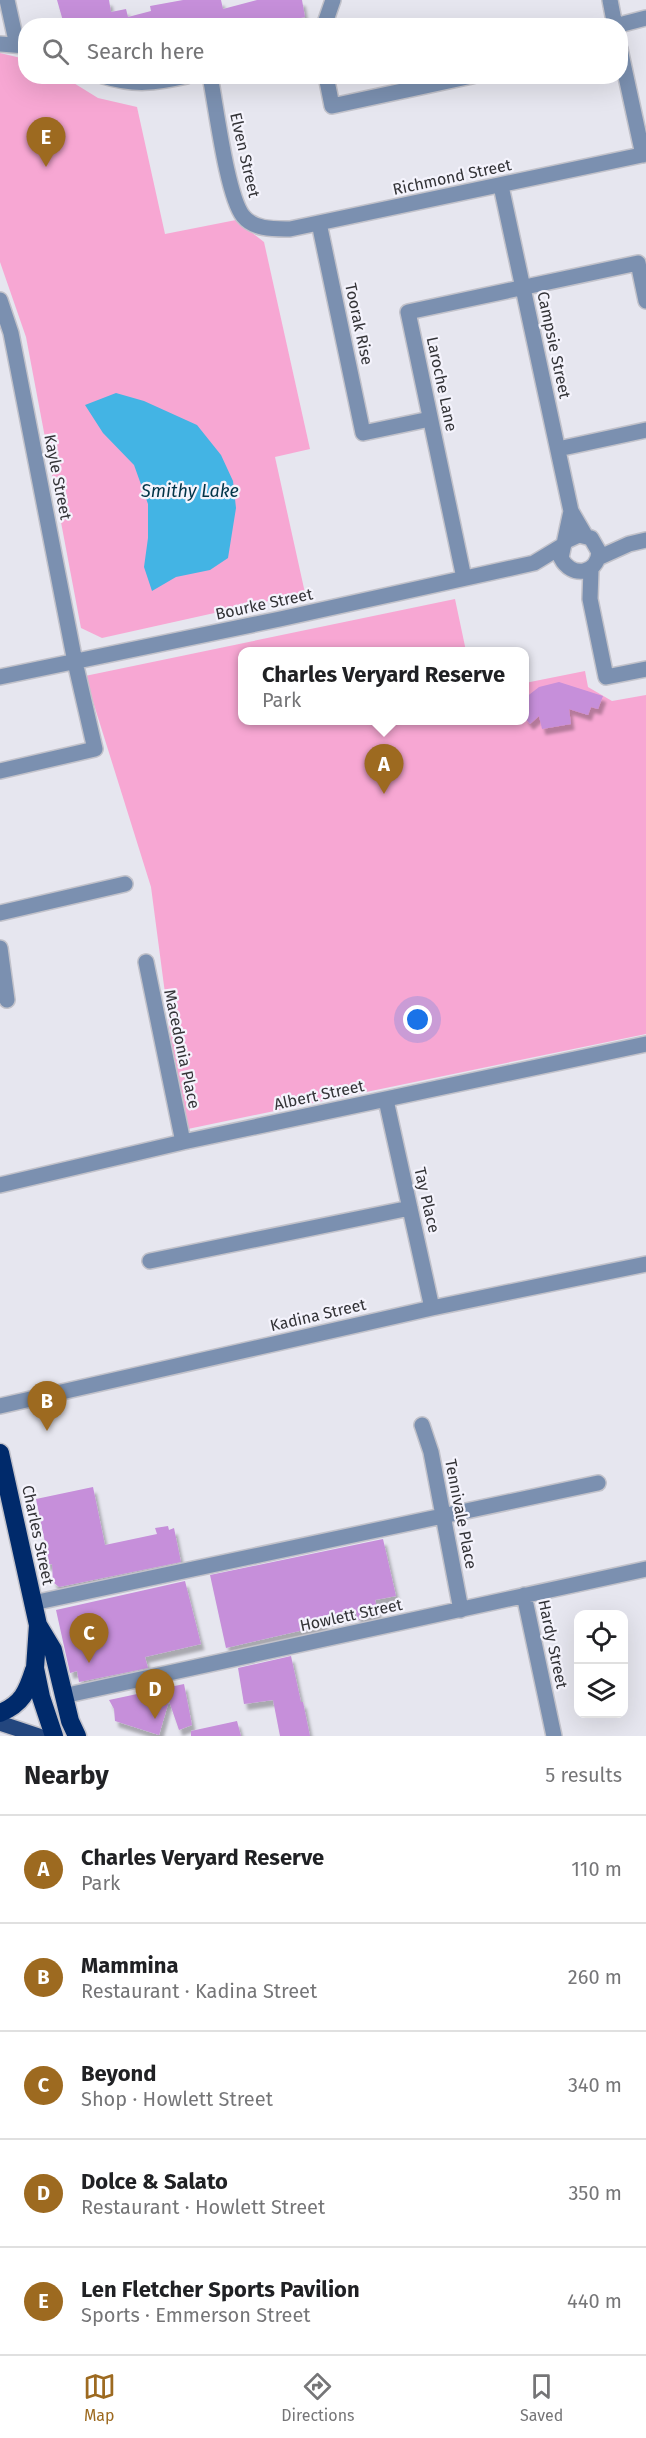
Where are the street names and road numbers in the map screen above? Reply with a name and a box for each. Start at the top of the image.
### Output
street label: Elven Street [226,111,264,200]
street label: Richmond Street [391,155,513,199]
street label: Toorak Rise [341,281,377,367]
street label: Campsie Street [533,290,575,401]
street label: Laroche Lane [423,335,461,433]
street label: Kayle Street [40,433,76,522]
street label: Bourke Street [214,584,315,624]
street label: Macedonia Place [160,988,204,1110]
street label: Albert Street [272,1076,366,1114]
street label: Tay Place [410,1165,444,1235]
street label: Kadina Street [268,1295,368,1335]
street label: Tennivale Place [441,1457,481,1571]
street label: Charles Street [18,1483,58,1587]
street label: Howlett Street [298,1595,404,1635]
street label: Hardy Street [534,1598,572,1690]

